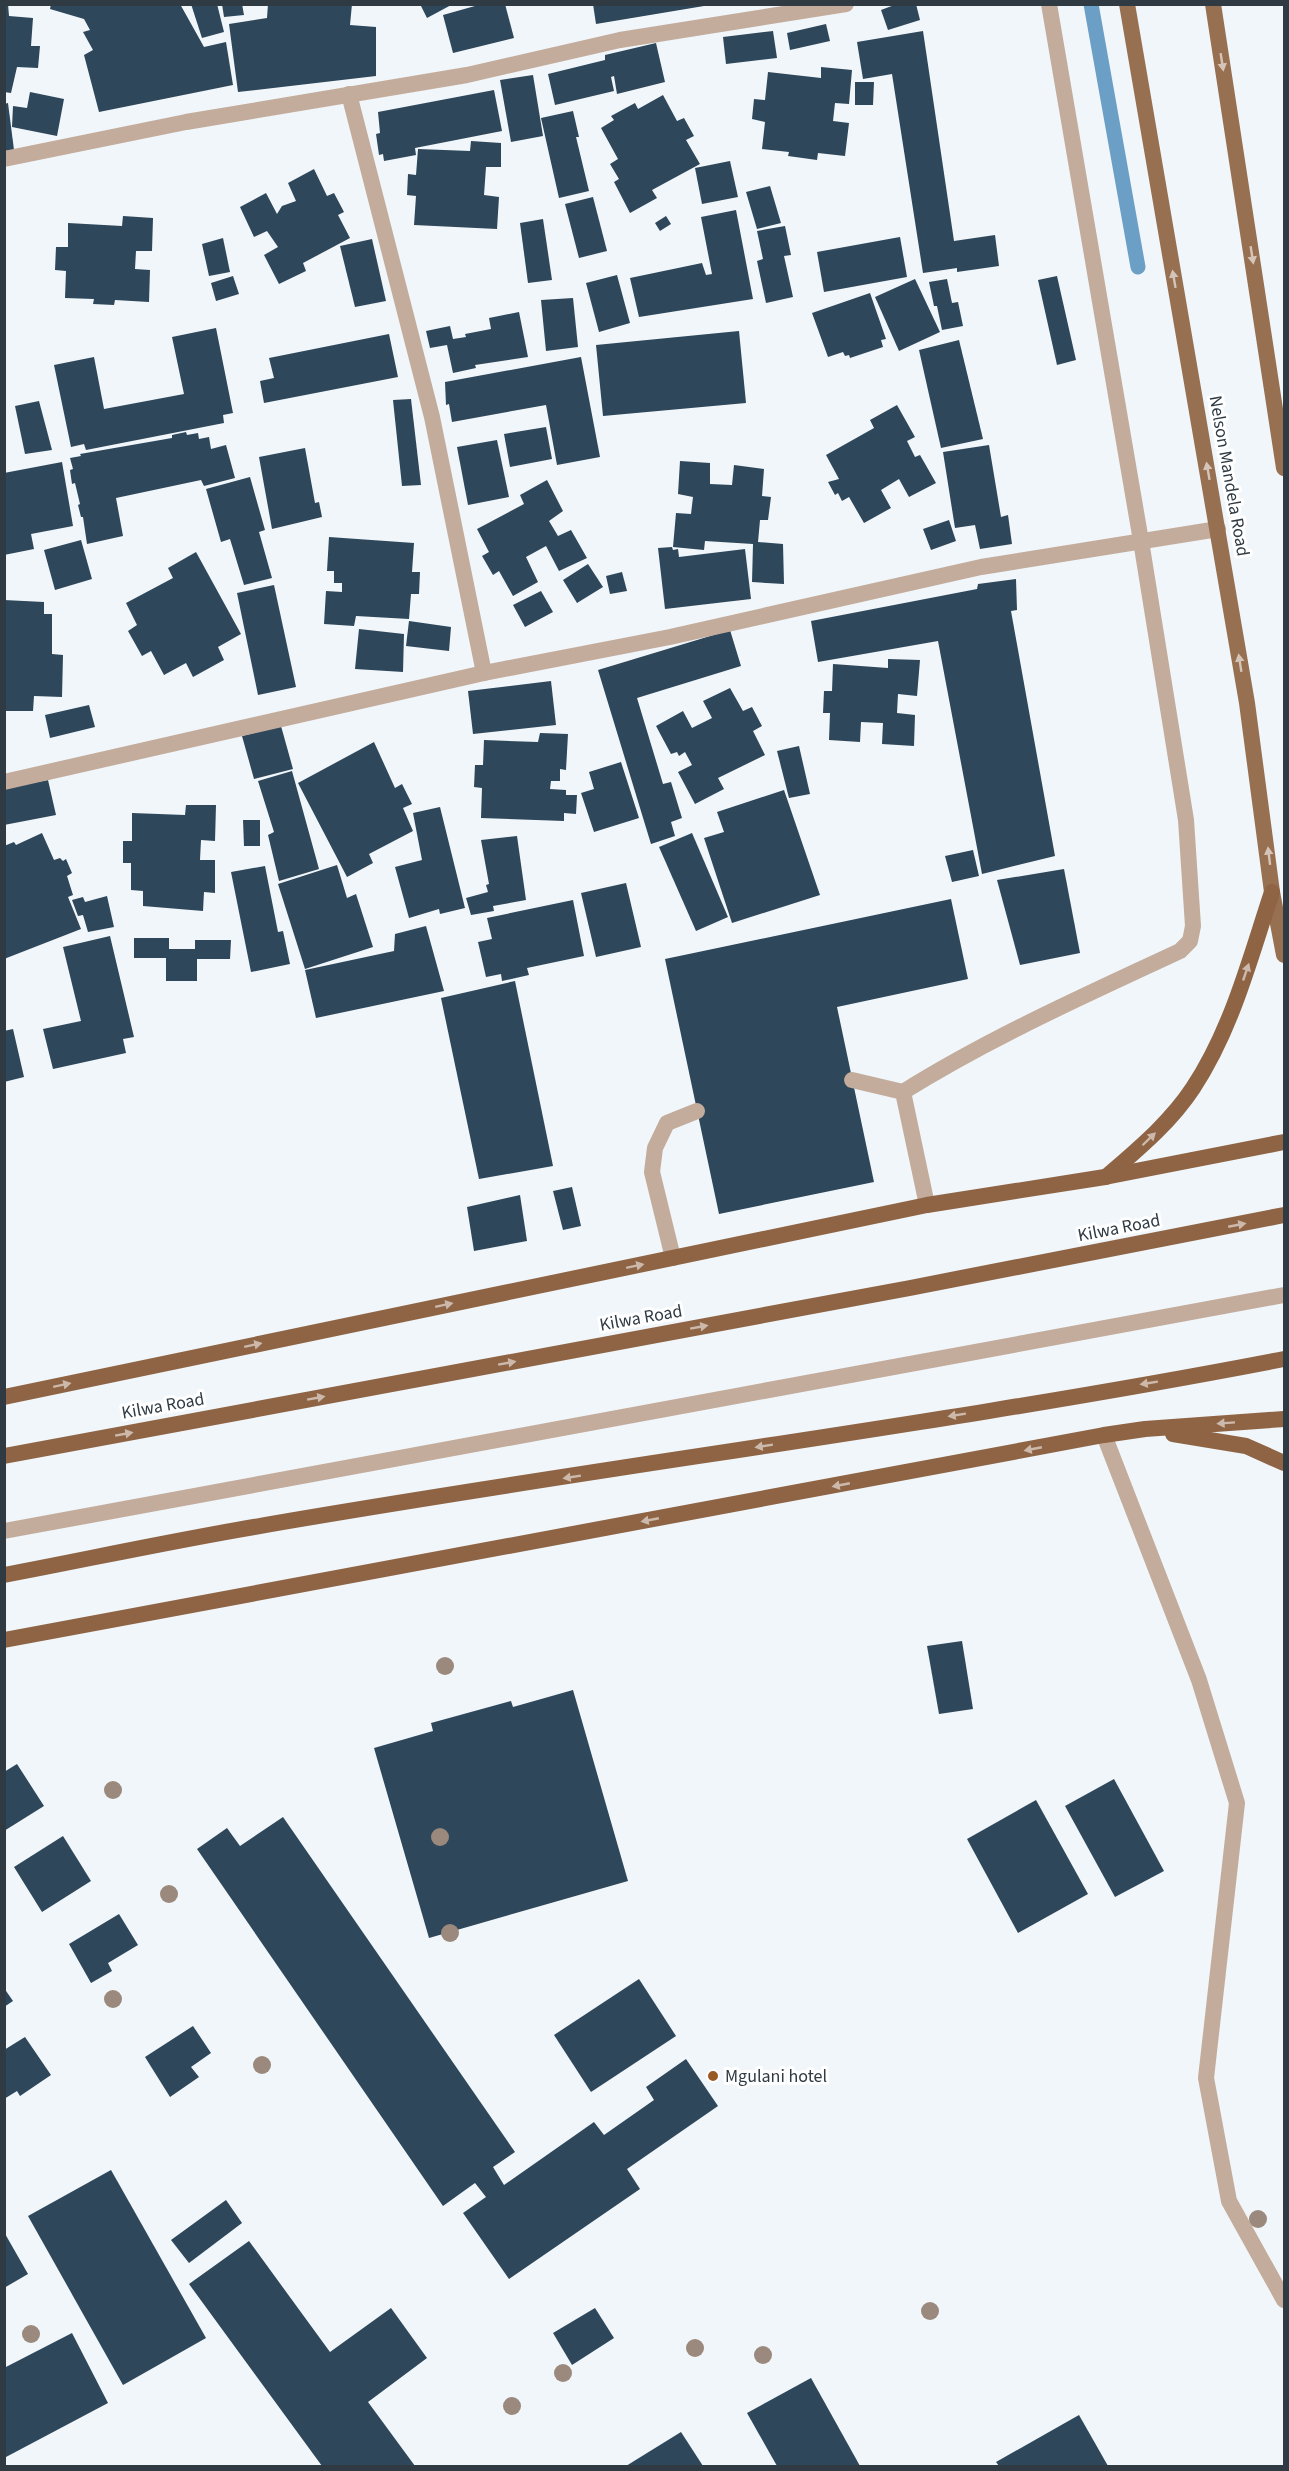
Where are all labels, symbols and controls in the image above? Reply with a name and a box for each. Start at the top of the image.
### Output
one-way arrow [1217,53,1226,72]
one-way arrow [1247,246,1256,265]
one-way arrow [1170,269,1179,288]
street label: Nelson Mandela Road [1203,394,1255,558]
one-way arrow [1203,461,1212,480]
one-way arrow [1236,653,1245,672]
one-way arrow [1264,846,1274,865]
one-way arrow [1241,963,1251,981]
one-way arrow [1142,1132,1156,1146]
street label: Kilwa Road [1076,1208,1162,1248]
one-way arrow [1228,1220,1247,1229]
one-way arrow [625,1261,644,1270]
street label: Kilwa Road [598,1298,684,1338]
one-way arrow [434,1300,453,1310]
one-way arrow [690,1322,709,1331]
one-way arrow [243,1340,262,1349]
one-way arrow [498,1358,517,1367]
one-way arrow [1139,1379,1158,1388]
one-way arrow [52,1380,71,1389]
street label: Kilwa Road [120,1386,206,1426]
one-way arrow [306,1393,325,1402]
one-way arrow [947,1410,966,1419]
one-way arrow [1217,1418,1236,1428]
one-way arrow [115,1429,134,1438]
one-way arrow [755,1442,774,1451]
one-way arrow [1023,1445,1042,1454]
one-way arrow [562,1472,581,1481]
one-way arrow [832,1480,851,1489]
one-way arrow [640,1516,659,1525]
place label: Mgulani hotel [725,2064,827,2089]
marker: Mgulani hotel [706,2069,720,2083]

